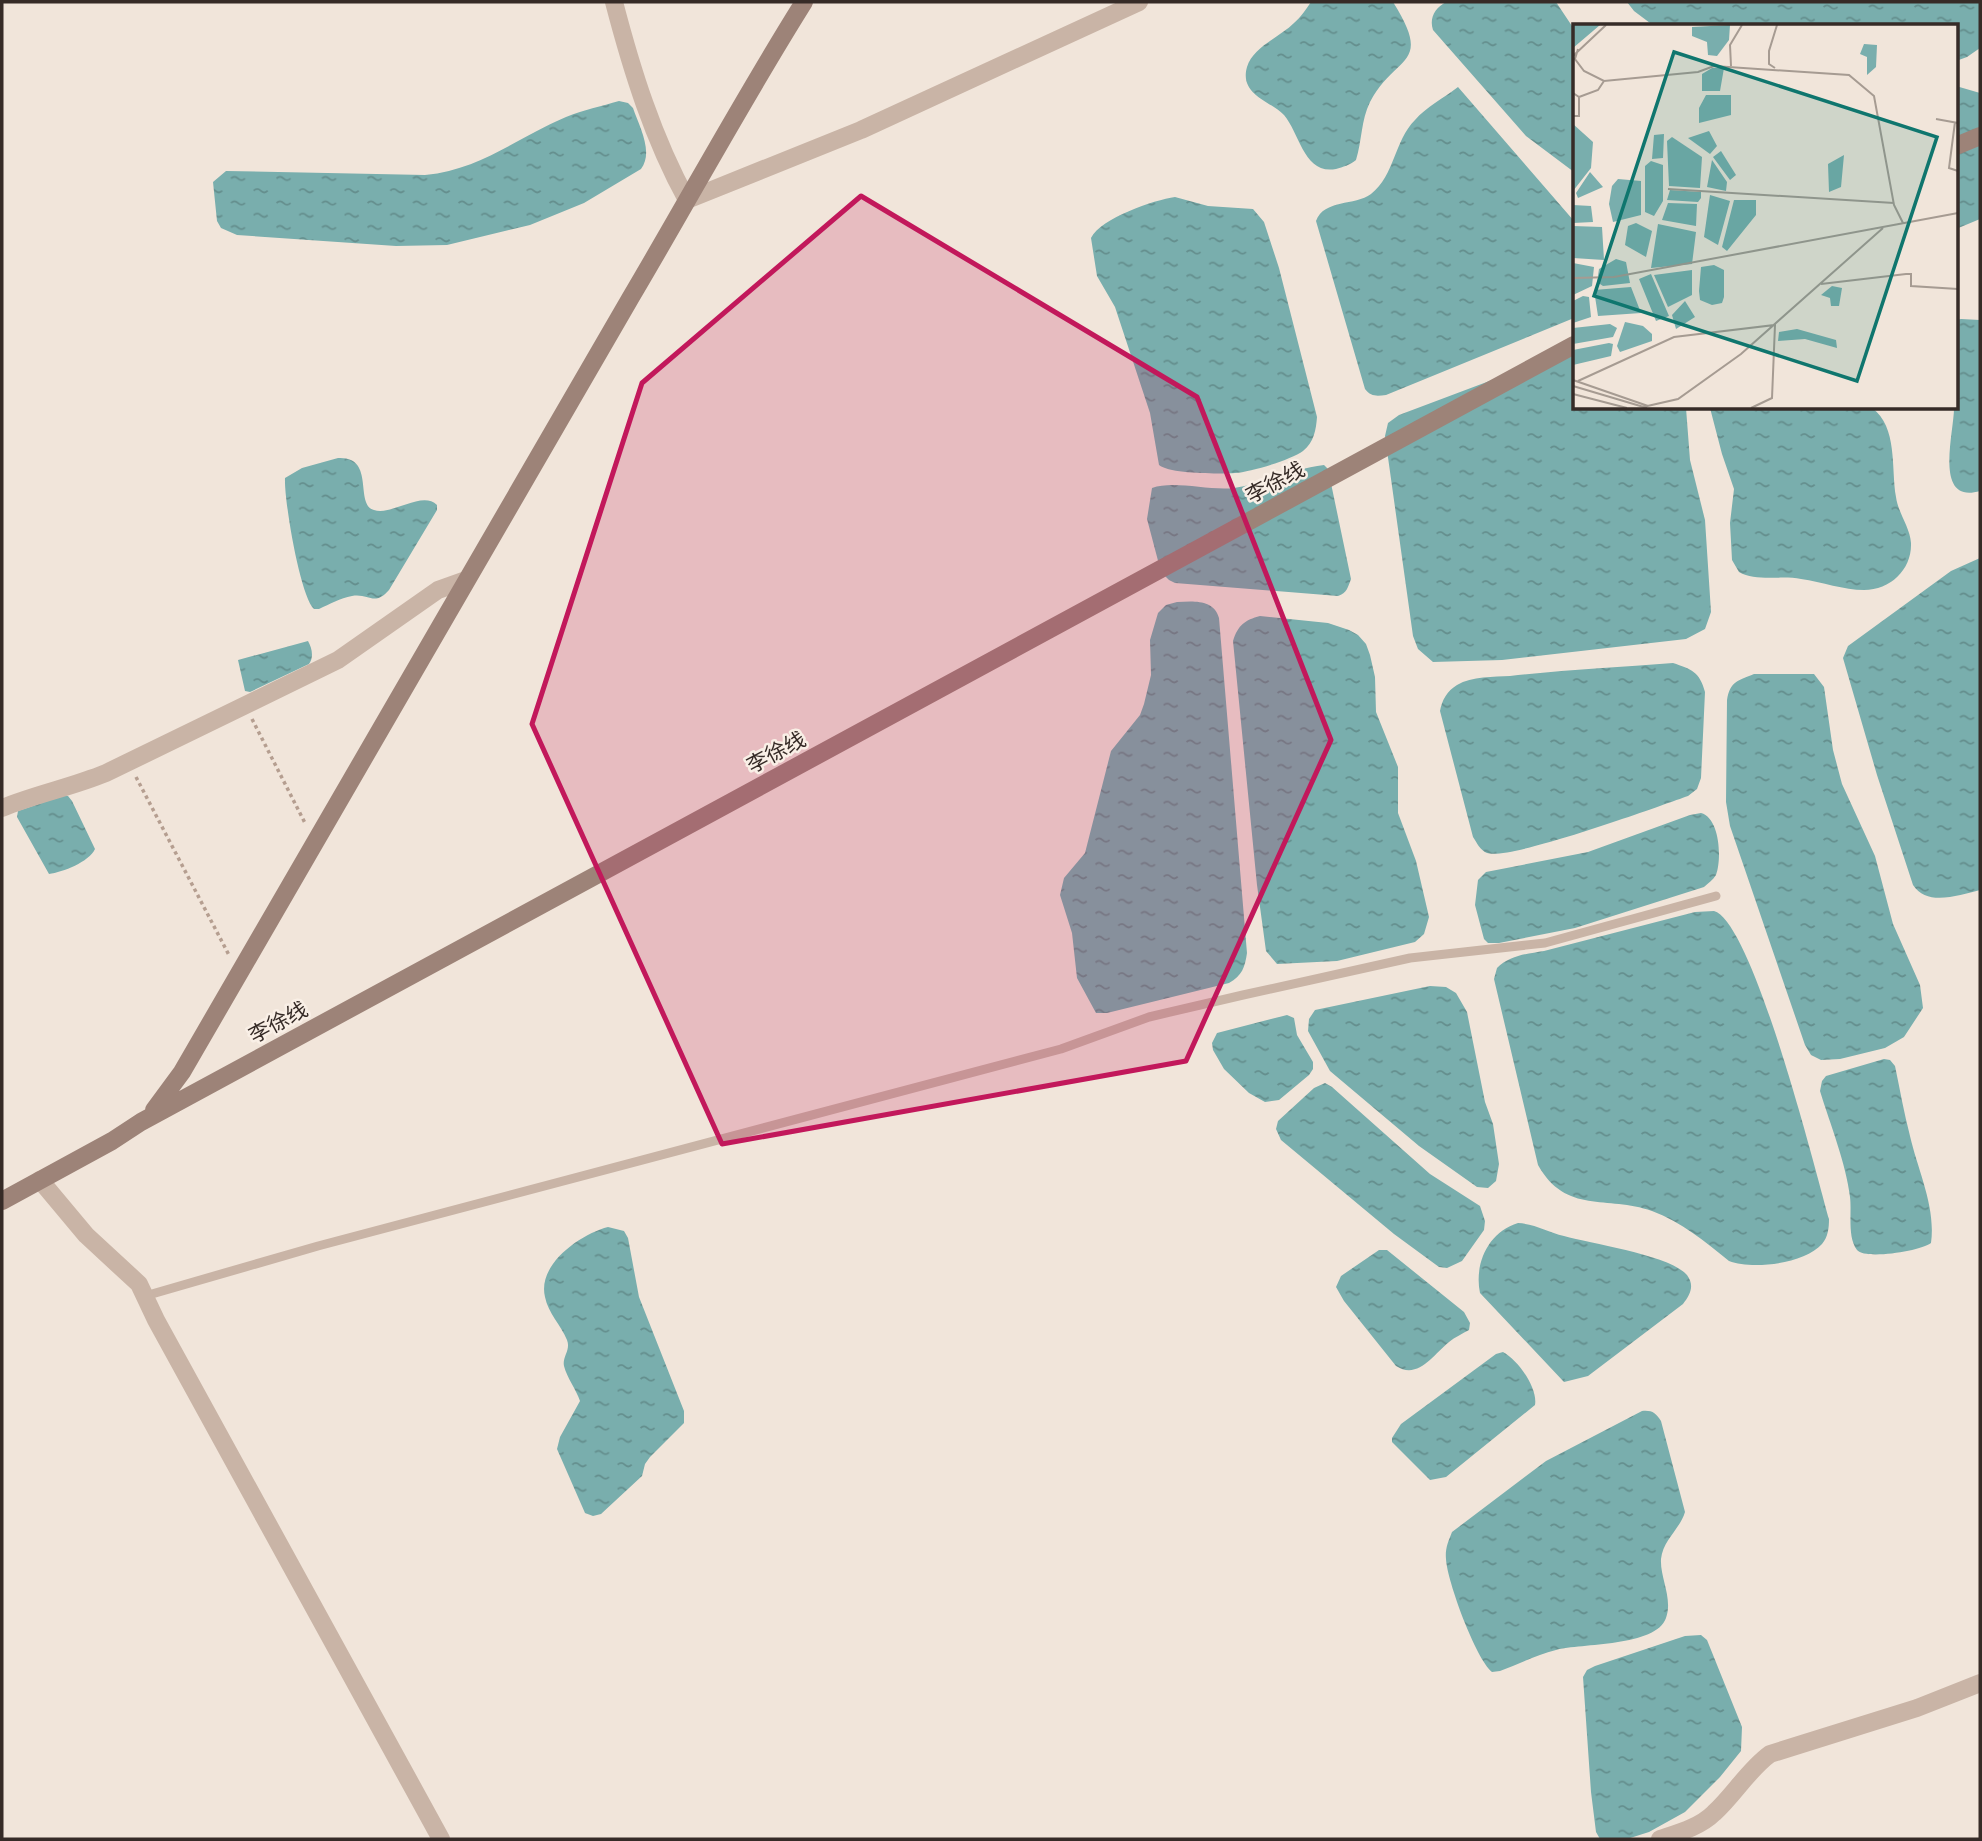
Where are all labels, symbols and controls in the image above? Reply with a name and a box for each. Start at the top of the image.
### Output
inset map [1573,24,1958,410]
street label: 李徐线 [1241,456,1309,508]
street label: 李徐线 [742,726,810,778]
street label: 李徐线 [244,996,312,1048]

